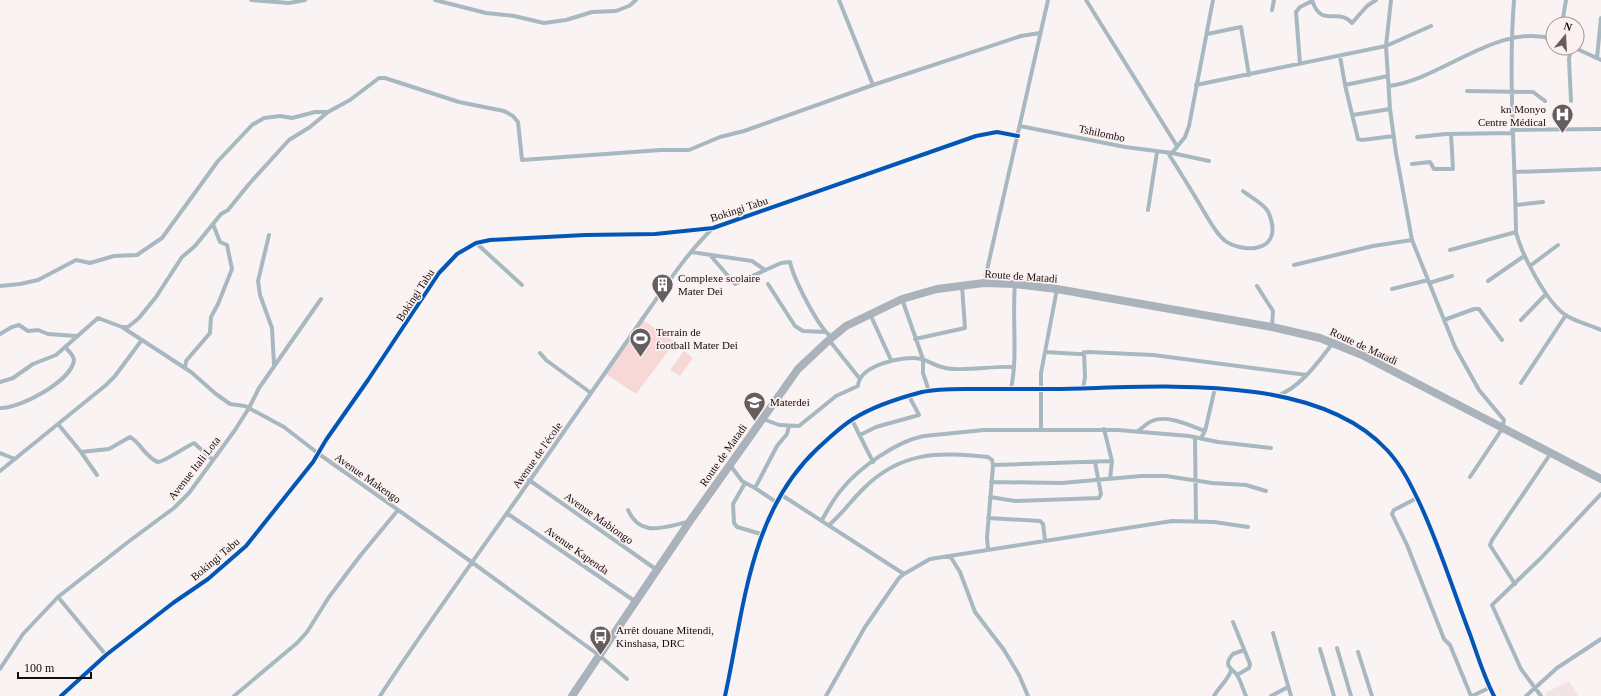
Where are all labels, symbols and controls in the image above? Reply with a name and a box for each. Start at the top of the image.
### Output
north arrow [1545,16,1585,56]
text: N [1562,20,1574,33]
hospital icon: kn Monyo Centre Médical [1549,102,1575,135]
place label: kn Monyo Centre Médical [1478,103,1546,128]
street label: Tshilombo [1078,122,1127,144]
street label: Bokingi Tabu [709,194,770,224]
street label: Bokingi Tabu [394,266,437,323]
street label: Route de Matadi [984,267,1058,285]
building icon: Complexe scolaire Mater Dei [649,271,675,304]
place label: Complexe scolaire Mater Dei [678,272,760,297]
sports icon: Terrain de football Mater Dei [627,325,653,358]
street label: Route de Matadi [1328,325,1400,367]
place label: Terrain de football Mater Dei [656,326,738,351]
school or university icon: Materdei [742,389,768,422]
place label: Materdei [770,396,810,408]
street label: Avenue de l'école [510,420,564,490]
street label: Route de Matadi [697,422,749,488]
street label: Avenue Itali Lota [166,434,222,502]
street label: Avenue Makengo [333,451,404,505]
street label: Avenue Mabiongo [562,490,636,547]
street label: Avenue Kapenda [543,524,611,577]
street label: Bokingi Tabu [188,535,242,583]
bus stop icon: Arrêt douane Mitendi, Kinshasa, DRC [587,623,613,656]
place label: Arrêt douane Mitendi, Kinshasa, DRC [616,624,714,649]
scale bar [18,654,91,680]
text: 100 m [24,661,55,675]

